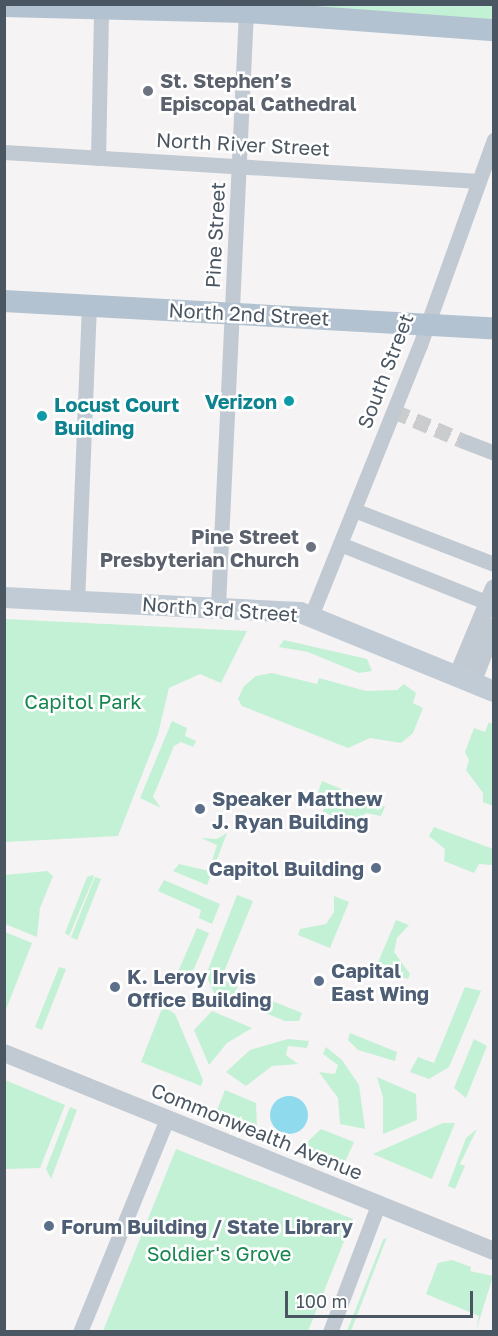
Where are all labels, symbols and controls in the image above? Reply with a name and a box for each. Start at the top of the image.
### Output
place label: St. Stephen’s Episcopal Cathedral [160,68,356,115]
marker: St. Stephen’s Episcopal Cathedral [141,84,155,98]
street label: North River Street [155,127,331,161]
street label: Pine Street [200,181,230,289]
street label: North 2nd Street [168,298,330,330]
street label: South Street [352,310,418,432]
place label: Verizon [205,389,277,413]
place label: Locust Court Building [54,392,179,439]
marker: Verizon [282,394,296,408]
marker: Locust Court Building [35,409,49,423]
place label: Pine Street Presbyterian Church [100,524,299,571]
marker: Pine Street Presbyterian Church [304,540,318,554]
street label: North 3rd Street [141,592,299,626]
park label: Capitol Park [24,689,142,713]
place label: Speaker Matthew J. Ryan Building [212,786,383,833]
marker: Speaker Matthew J. Ryan Building [193,802,207,816]
place label: Capitol Building [208,856,364,880]
marker: Capitol Building [369,861,383,875]
place label: Capital East Wing [331,958,429,1005]
place label: K. Leroy Irvis Office Building [127,964,271,1011]
marker: Capital East Wing [312,974,326,988]
marker: K. Leroy Irvis Office Building [108,980,122,994]
street label: Commonwealth Avenue [148,1078,366,1184]
place label: Forum Building / State Library [61,1214,353,1238]
marker: Forum Building / State Library [42,1219,56,1233]
park label: Soldier's Grove [147,1241,291,1265]
scale bar [288,1279,476,1317]
text: 100 m [296,1290,347,1312]

